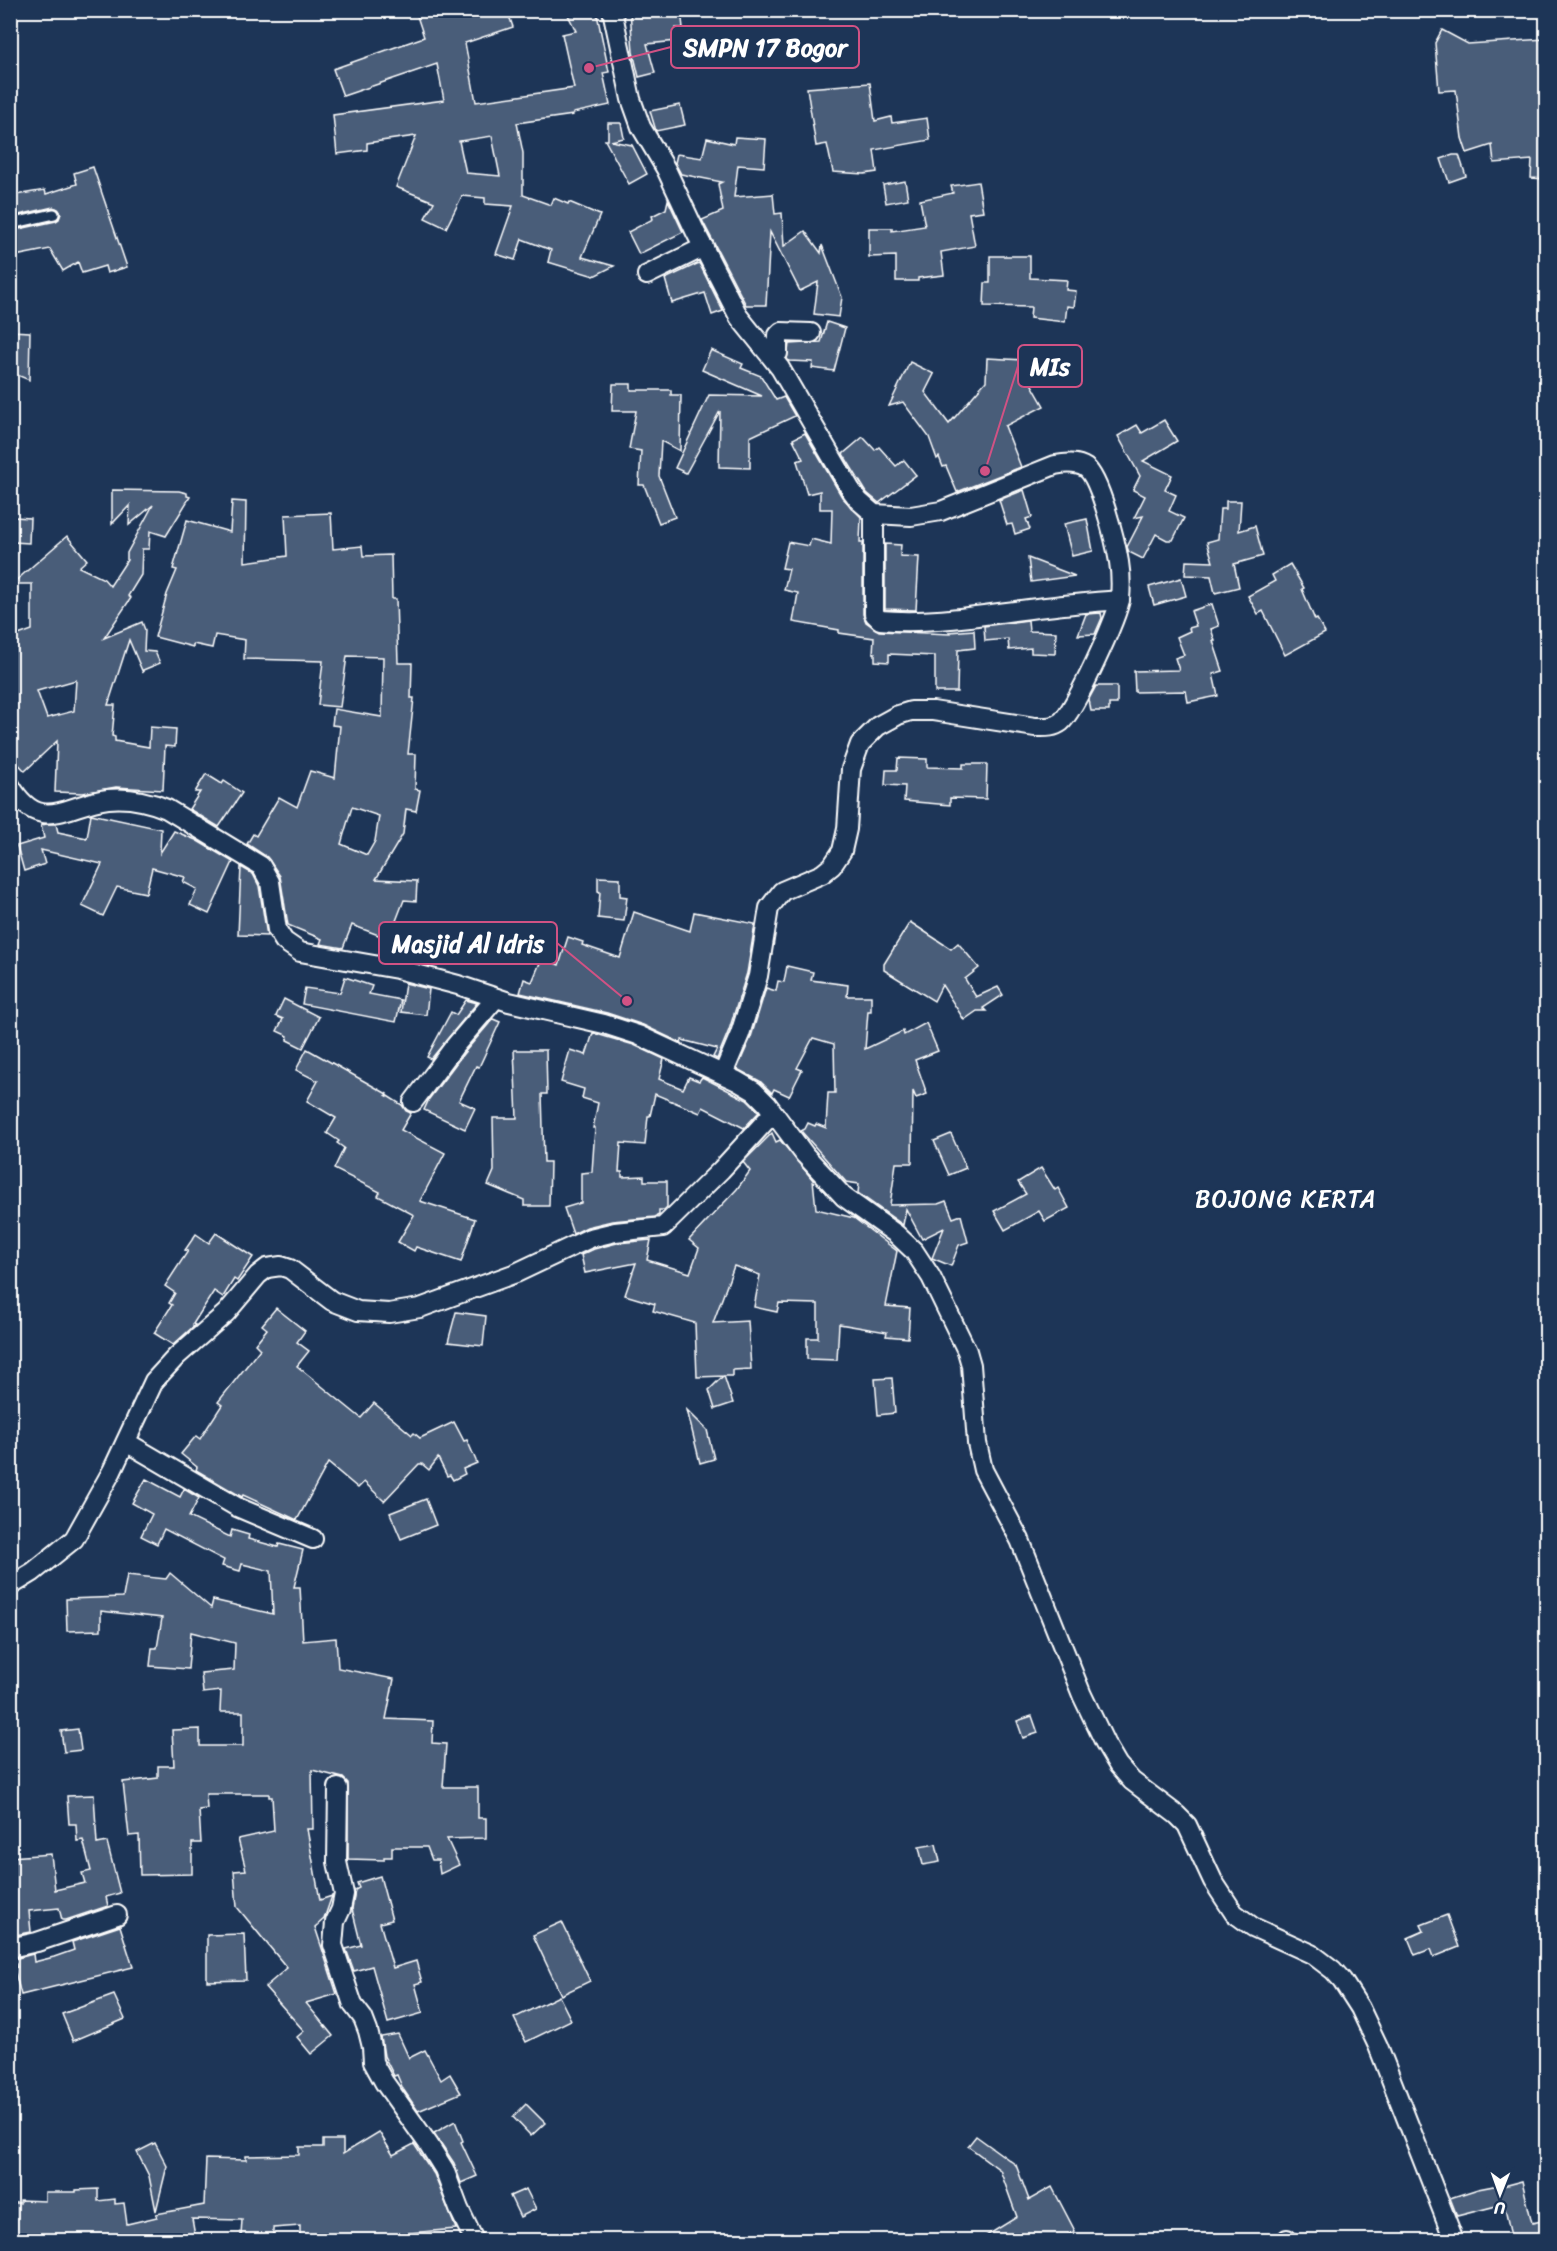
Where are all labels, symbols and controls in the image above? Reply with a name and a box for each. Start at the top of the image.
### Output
callout: SMPN 17 Bogor [671,26,859,68]
text: SMPN 17 Bogor [682,27,849,69]
callout: MIs [1018,345,1082,387]
text: MIs [1029,346,1071,388]
callout: Masjid Al Idris [379,922,557,964]
text: Masjid Al Idris [391,923,545,965]
district label: BOJONG KERTA [1195,1178,1377,1220]
north arrow [1470,2164,1530,2224]
text: U [1493,2194,1505,2223]

